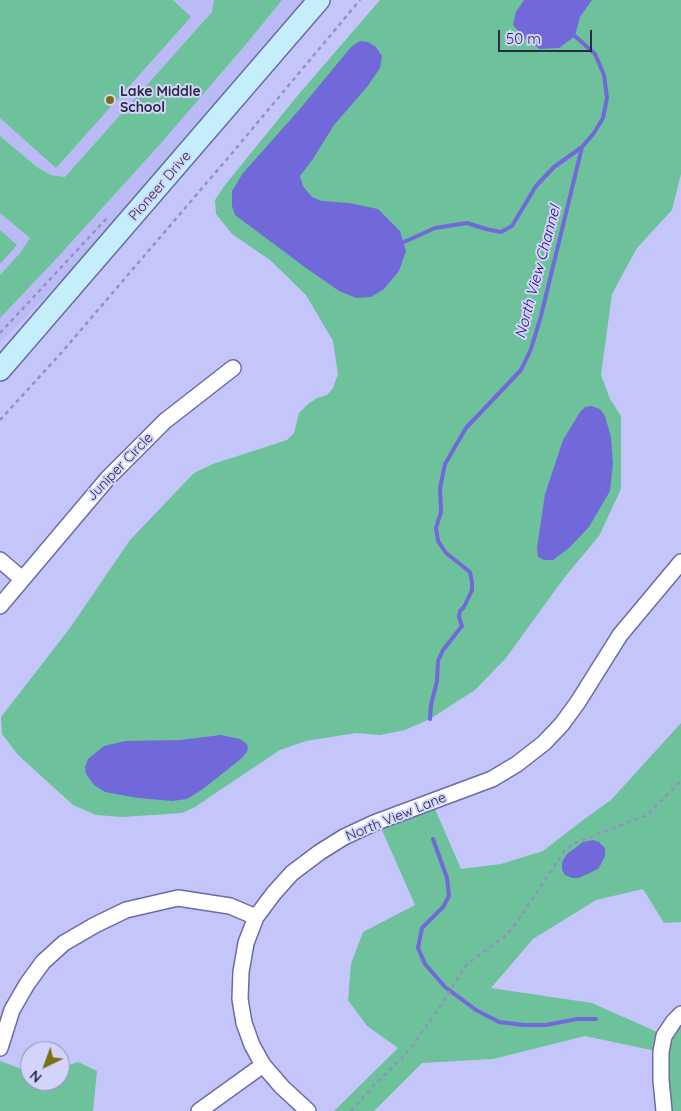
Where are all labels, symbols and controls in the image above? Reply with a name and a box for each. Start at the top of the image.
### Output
scale bar [501,20,595,52]
text: 50 m [506,29,541,48]
place label: Lake Middle School [120,84,201,116]
marker: Lake Middle School [104,94,116,106]
street label: Pioneer Drive [125,148,195,224]
water label: North View Channel [512,203,564,341]
street label: Juniper Circle [83,429,157,505]
street label: North View Lane [343,789,449,845]
north arrow [20,1041,70,1091]
text: N [26,1066,45,1087]

